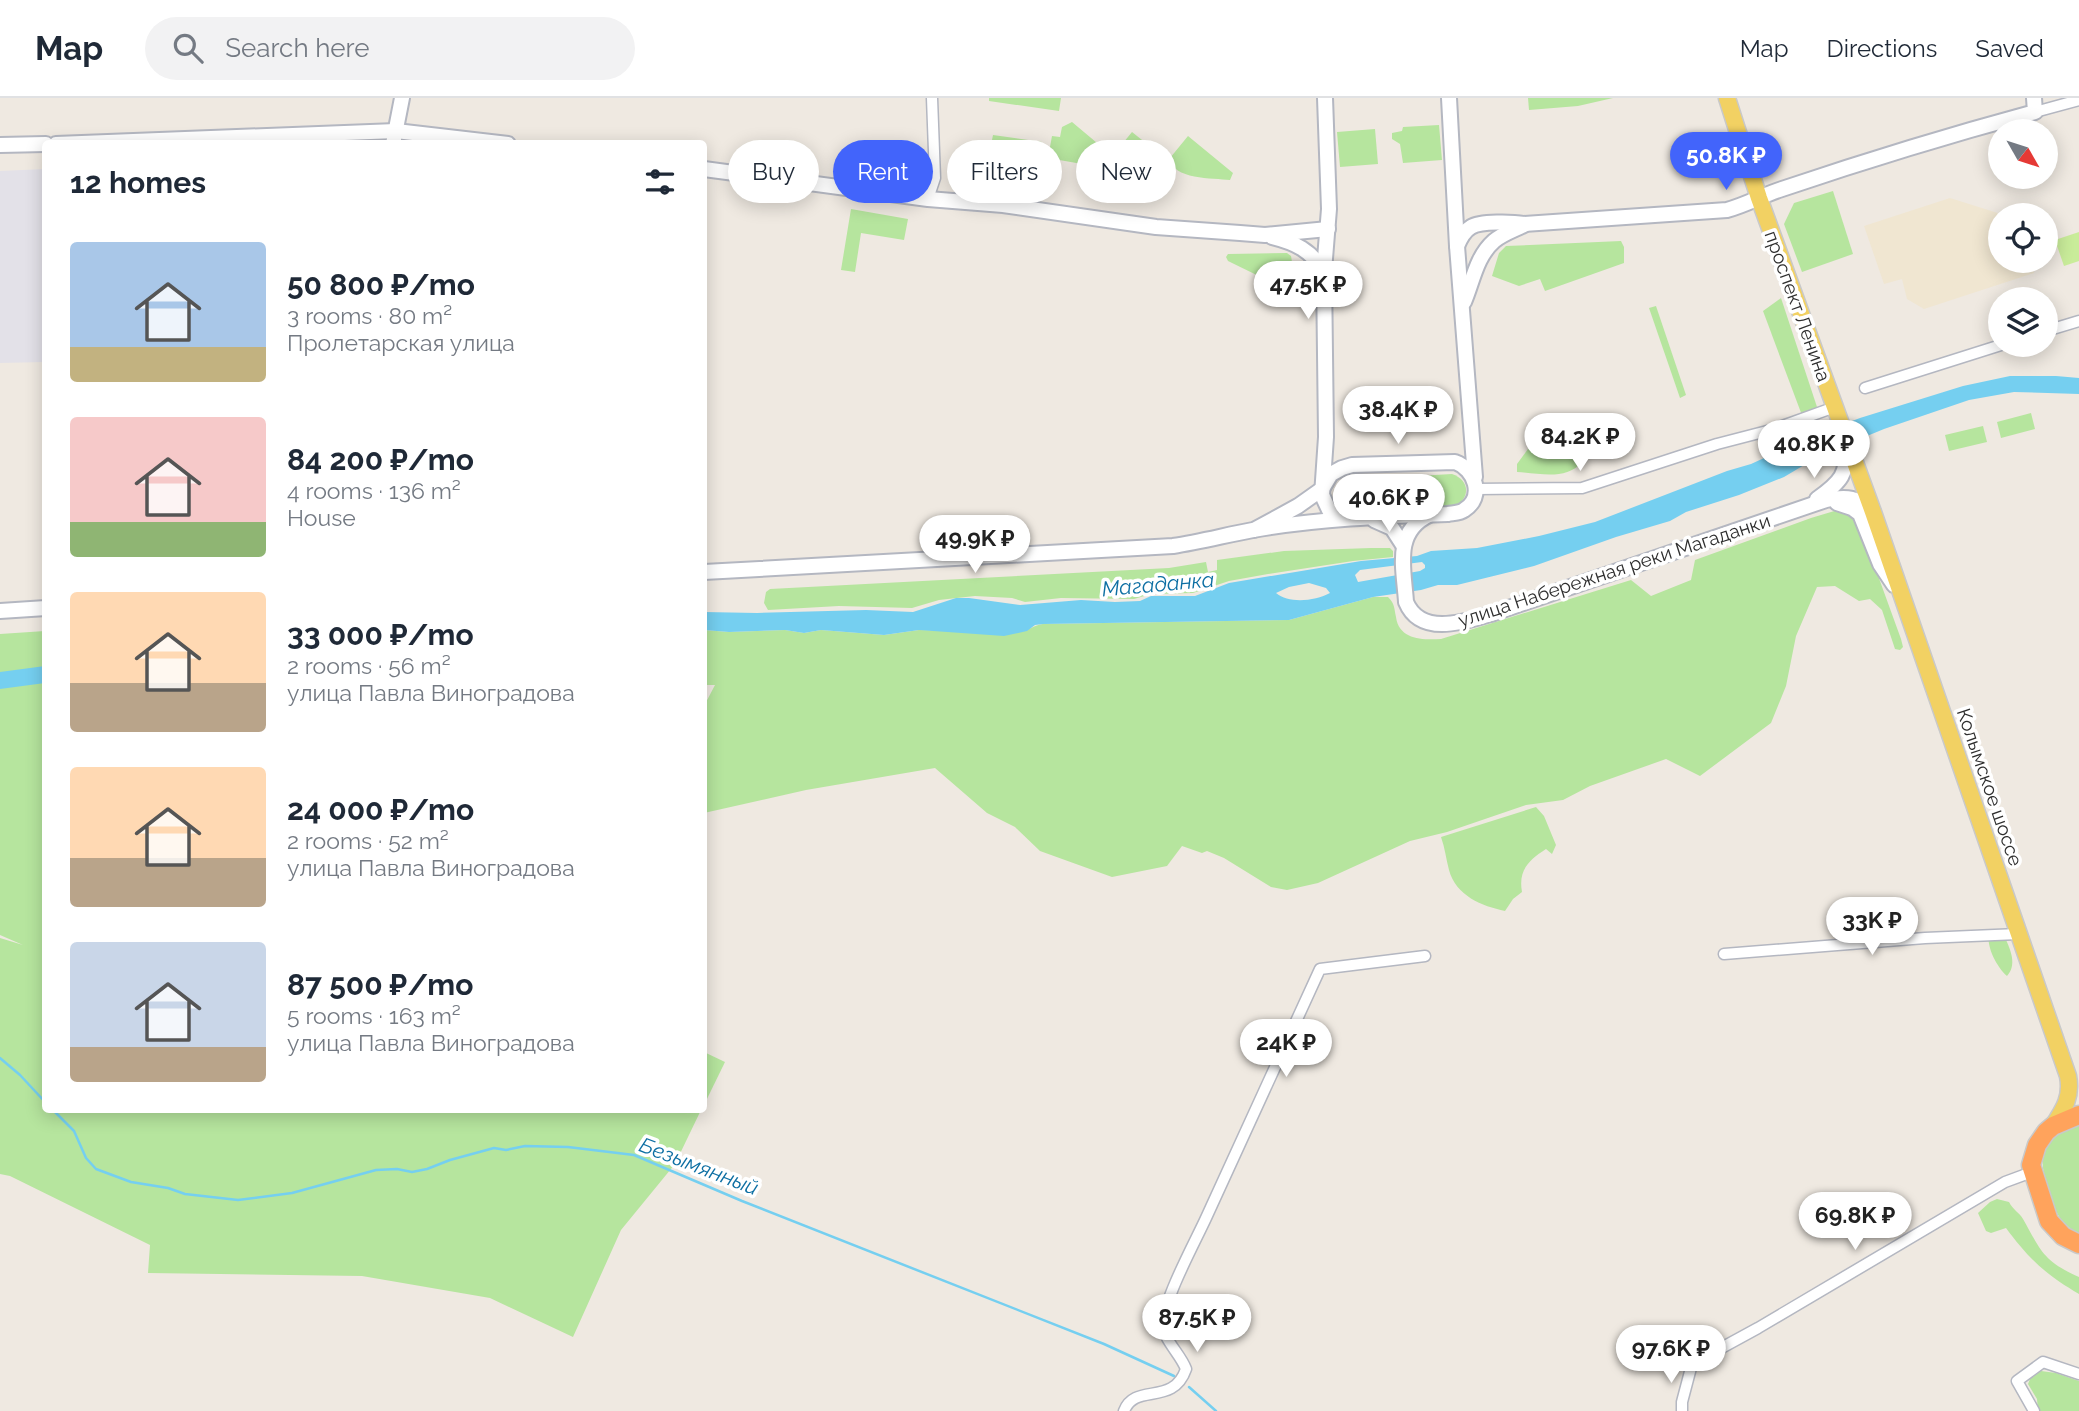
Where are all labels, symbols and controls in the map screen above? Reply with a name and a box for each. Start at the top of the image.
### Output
search box [145,17,635,80]
text: Map [35,29,103,68]
icon: search [169,29,207,67]
text: Search here [225,33,370,63]
text: Map [1740,34,1789,63]
text: Directions [1827,34,1937,63]
text: Saved [1975,34,2044,63]
north arrow [1988,119,2058,189]
map controls [1988,119,2058,357]
pin: 50.8K ₽ [1661,132,1791,192]
chip: Buy [728,140,819,203]
chip: Rent [833,140,933,203]
chip: Filters [947,140,1062,203]
chip: New [1076,140,1176,203]
text: 50.8K ₽ [1686,141,1766,168]
icon: filters [641,163,679,201]
text: 12 homes [70,165,206,200]
button: locate [1988,203,2058,273]
street label: проспект Ленина [1761,228,1835,384]
pin: 47.5K ₽ [1243,262,1373,321]
text: 50 800 ₽/mo [287,267,475,302]
icon: home [126,270,210,354]
text: 47.5K ₽ [1270,270,1346,297]
button: layers [1988,287,2058,357]
text: 3 rooms · 80 m² [287,302,452,329]
text: Пролетарская улица [287,329,515,356]
pin: 38.4K ₽ [1333,386,1463,446]
text: 38.4K ₽ [1358,395,1438,422]
pin: 84.2K ₽ [1515,414,1645,473]
pin: 40.8K ₽ [1749,420,1879,480]
text: 84.2K ₽ [1540,422,1620,449]
text: 40.8K ₽ [1774,429,1854,456]
text: 84 200 ₽/mo [287,442,474,477]
icon: home [126,445,210,529]
pin: 40.6K ₽ [1324,474,1454,534]
text: 4 rooms · 136 m² [287,477,461,504]
text: 40.6K ₽ [1349,483,1429,510]
text: House [287,504,356,531]
street label: улица Набережная реки Магаданки [1455,509,1773,631]
pin: 49.9K ₽ [910,516,1040,575]
text: 49.9K ₽ [935,524,1015,551]
water label: Магаданка [1101,567,1215,601]
text: 33 000 ₽/mo [287,617,474,652]
icon: home [126,620,210,704]
text: 2 rooms · 56 m² [287,652,451,679]
text: улица Павла Виноградова [287,679,575,706]
street label: Колымское шоссе [1953,705,2027,869]
text: 24 000 ₽/mo [287,792,474,827]
icon: home [126,795,210,879]
text: 2 rooms · 52 m² [287,827,449,854]
text: улица Павла Виноградова [287,854,575,881]
pin: 33K ₽ [1823,898,1921,957]
text: 33K ₽ [1842,906,1902,933]
text: 87 500 ₽/mo [287,967,473,1002]
icon: home [126,970,210,1054]
text: 5 rooms · 163 m² [287,1002,461,1029]
pin: 24K ₽ [1237,1020,1335,1079]
text: 24K ₽ [1256,1028,1316,1055]
text: улица Павла Виноградова [287,1029,575,1056]
water label: Безымянный [636,1132,762,1200]
pin: 69.8K ₽ [1790,1192,1920,1252]
text: 69.8K ₽ [1815,1201,1895,1228]
pin: 87.5K ₽ [1132,1294,1262,1354]
text: 87.5K ₽ [1158,1303,1236,1330]
pin: 97.6K ₽ [1606,1326,1736,1385]
text: 97.6K ₽ [1632,1334,1710,1361]

